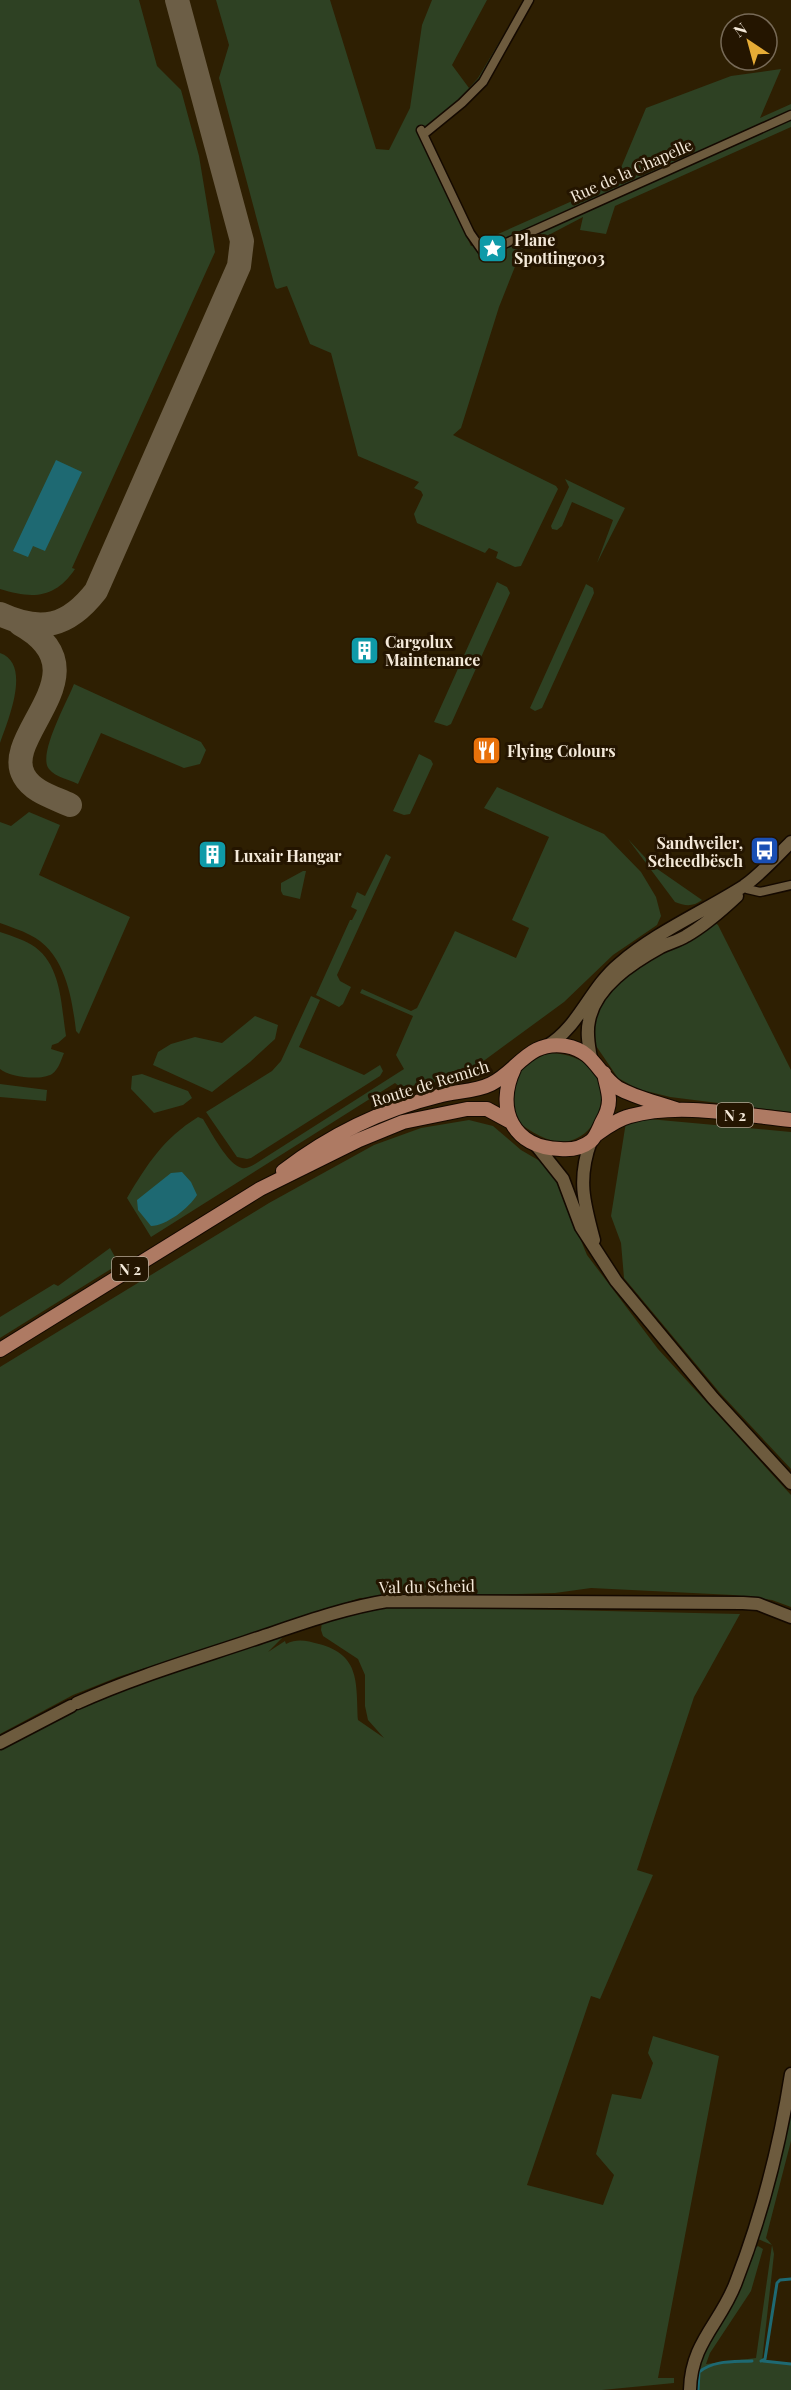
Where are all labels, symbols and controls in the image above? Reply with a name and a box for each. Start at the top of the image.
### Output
north arrow [719,12,779,72]
text: N [729,17,751,41]
street label: Rue de la Chapelle [567,134,695,206]
place label: Plane Spotting003 [514,229,605,268]
place icon: Plane Spotting003 [477,232,509,264]
place label: Cargolux Maintenance [385,631,480,670]
building icon: Cargolux Maintenance [348,634,380,666]
restaurant icon: Flying Colours [470,734,502,766]
place label: Flying Colours [507,740,616,761]
place label: Sandweiler, Scheedbësch [648,832,743,871]
bus stop icon: Sandweiler, Scheedbësch [748,835,780,867]
building icon: Luxair Hangar [197,839,229,871]
place label: Luxair Hangar [234,845,342,866]
street label: Route de Remich [369,1055,492,1111]
road number: N 2 [717,1103,753,1127]
road number: N 2 [112,1257,148,1281]
street label: Val du Scheid [378,1575,475,1597]

